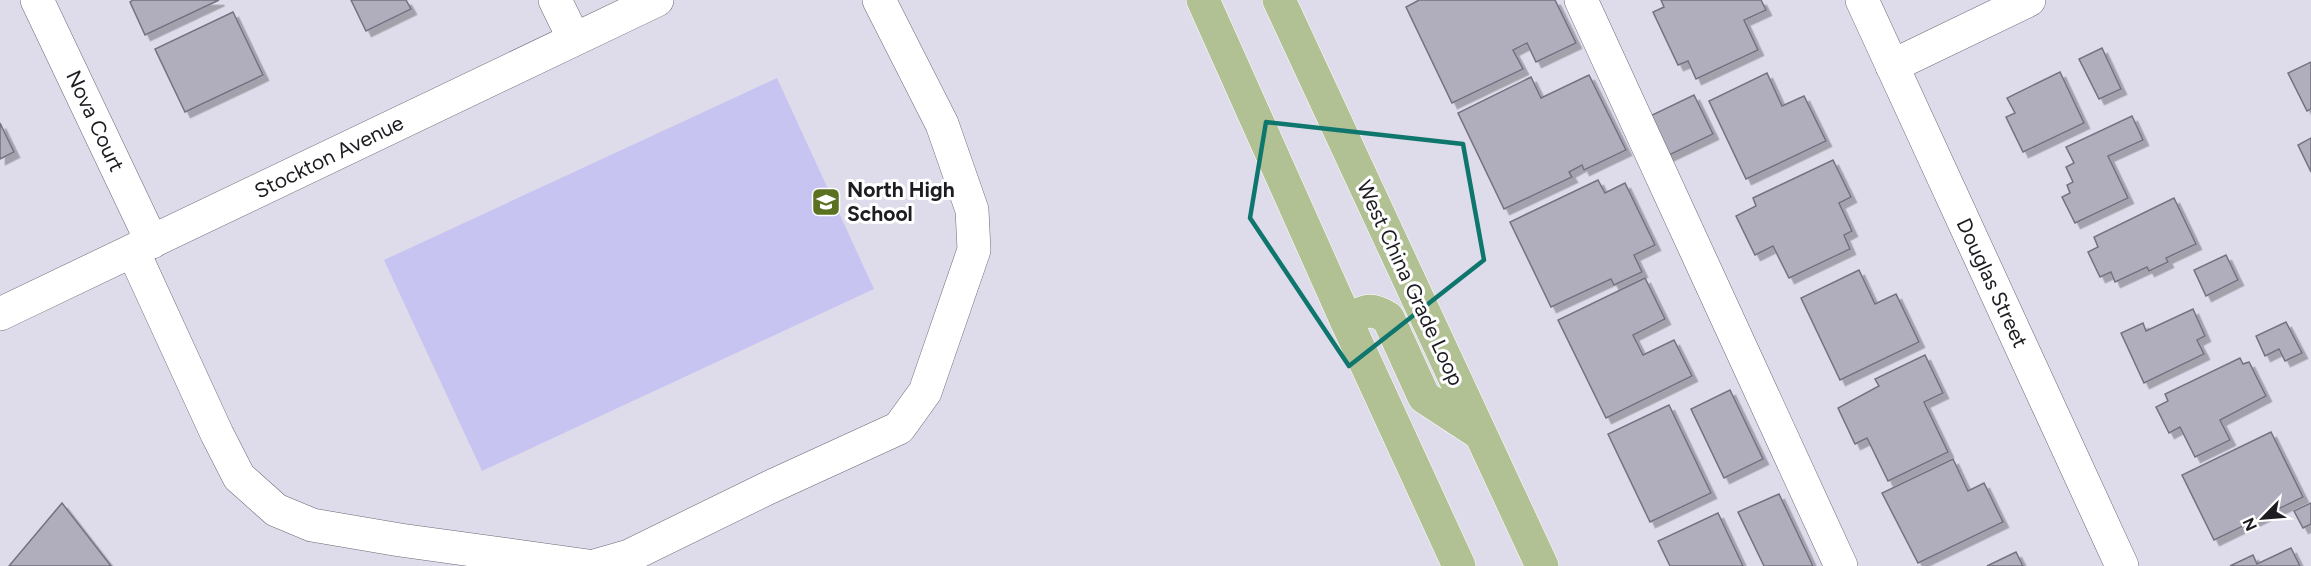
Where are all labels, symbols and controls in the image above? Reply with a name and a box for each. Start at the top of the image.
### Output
street label: Nova Court [61,66,130,175]
street label: Stockton Avenue [250,110,407,203]
street label: West China Grade Loop [1352,176,1469,389]
place label: North High School [847,177,955,226]
school or university icon: North High School [810,186,842,218]
street label: Douglas Street [1952,214,2033,351]
north arrow [2233,488,2293,548]
text: N [2239,515,2261,534]

